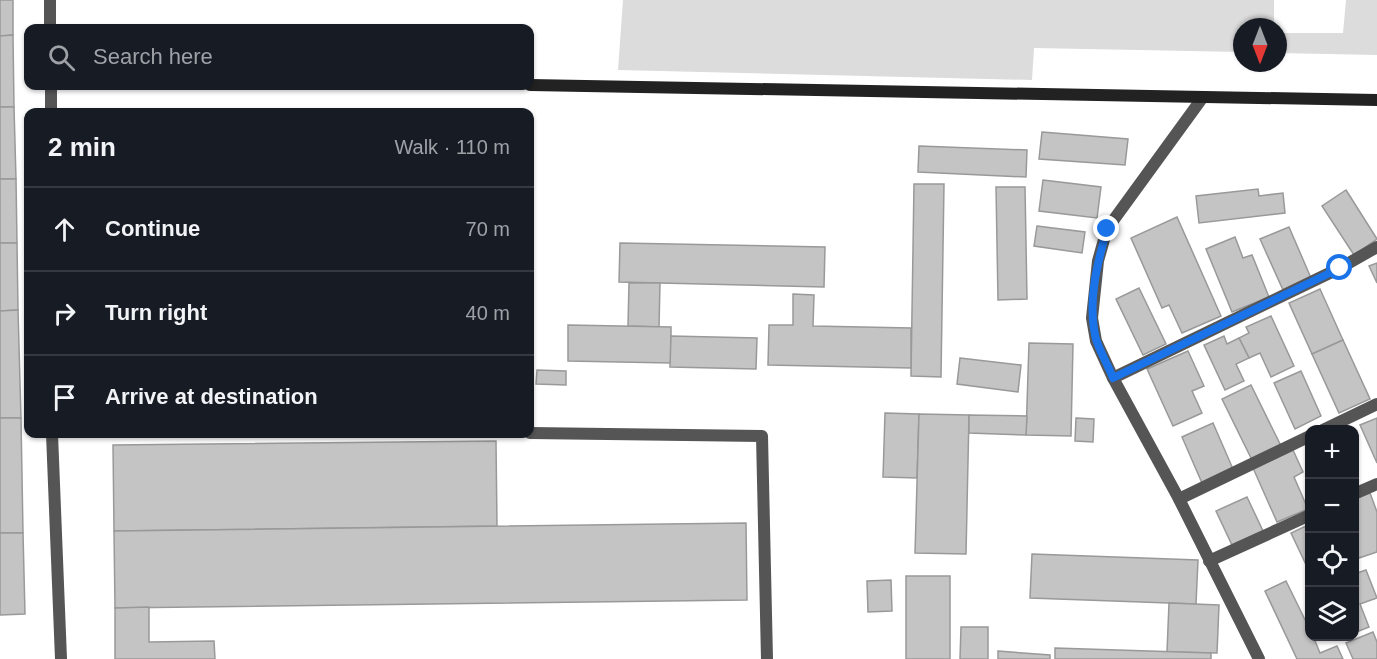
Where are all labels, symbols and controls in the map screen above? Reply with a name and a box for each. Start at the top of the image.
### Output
north arrow [1233,18,1287,72]
search box [24,24,534,90]
icon: search [45,41,78,74]
text: Search here [93,44,213,69]
text: 2 min [48,132,116,162]
text: Walk · 110 m [394,136,510,158]
icon: ahead [48,213,81,246]
route end [1093,215,1119,241]
text: Continue [105,216,200,241]
text: 70 m [466,218,510,240]
route start [1326,254,1352,280]
icon: right [48,297,81,330]
text: Turn right [105,300,207,325]
text: 40 m [466,302,510,324]
icon: arrive [48,381,81,414]
text: Arrive at destination [105,384,318,409]
map controls [1305,425,1359,641]
button: + [1305,425,1359,479]
button: − [1305,479,1359,533]
button: locate [1305,533,1359,587]
button: layers [1305,587,1359,641]

